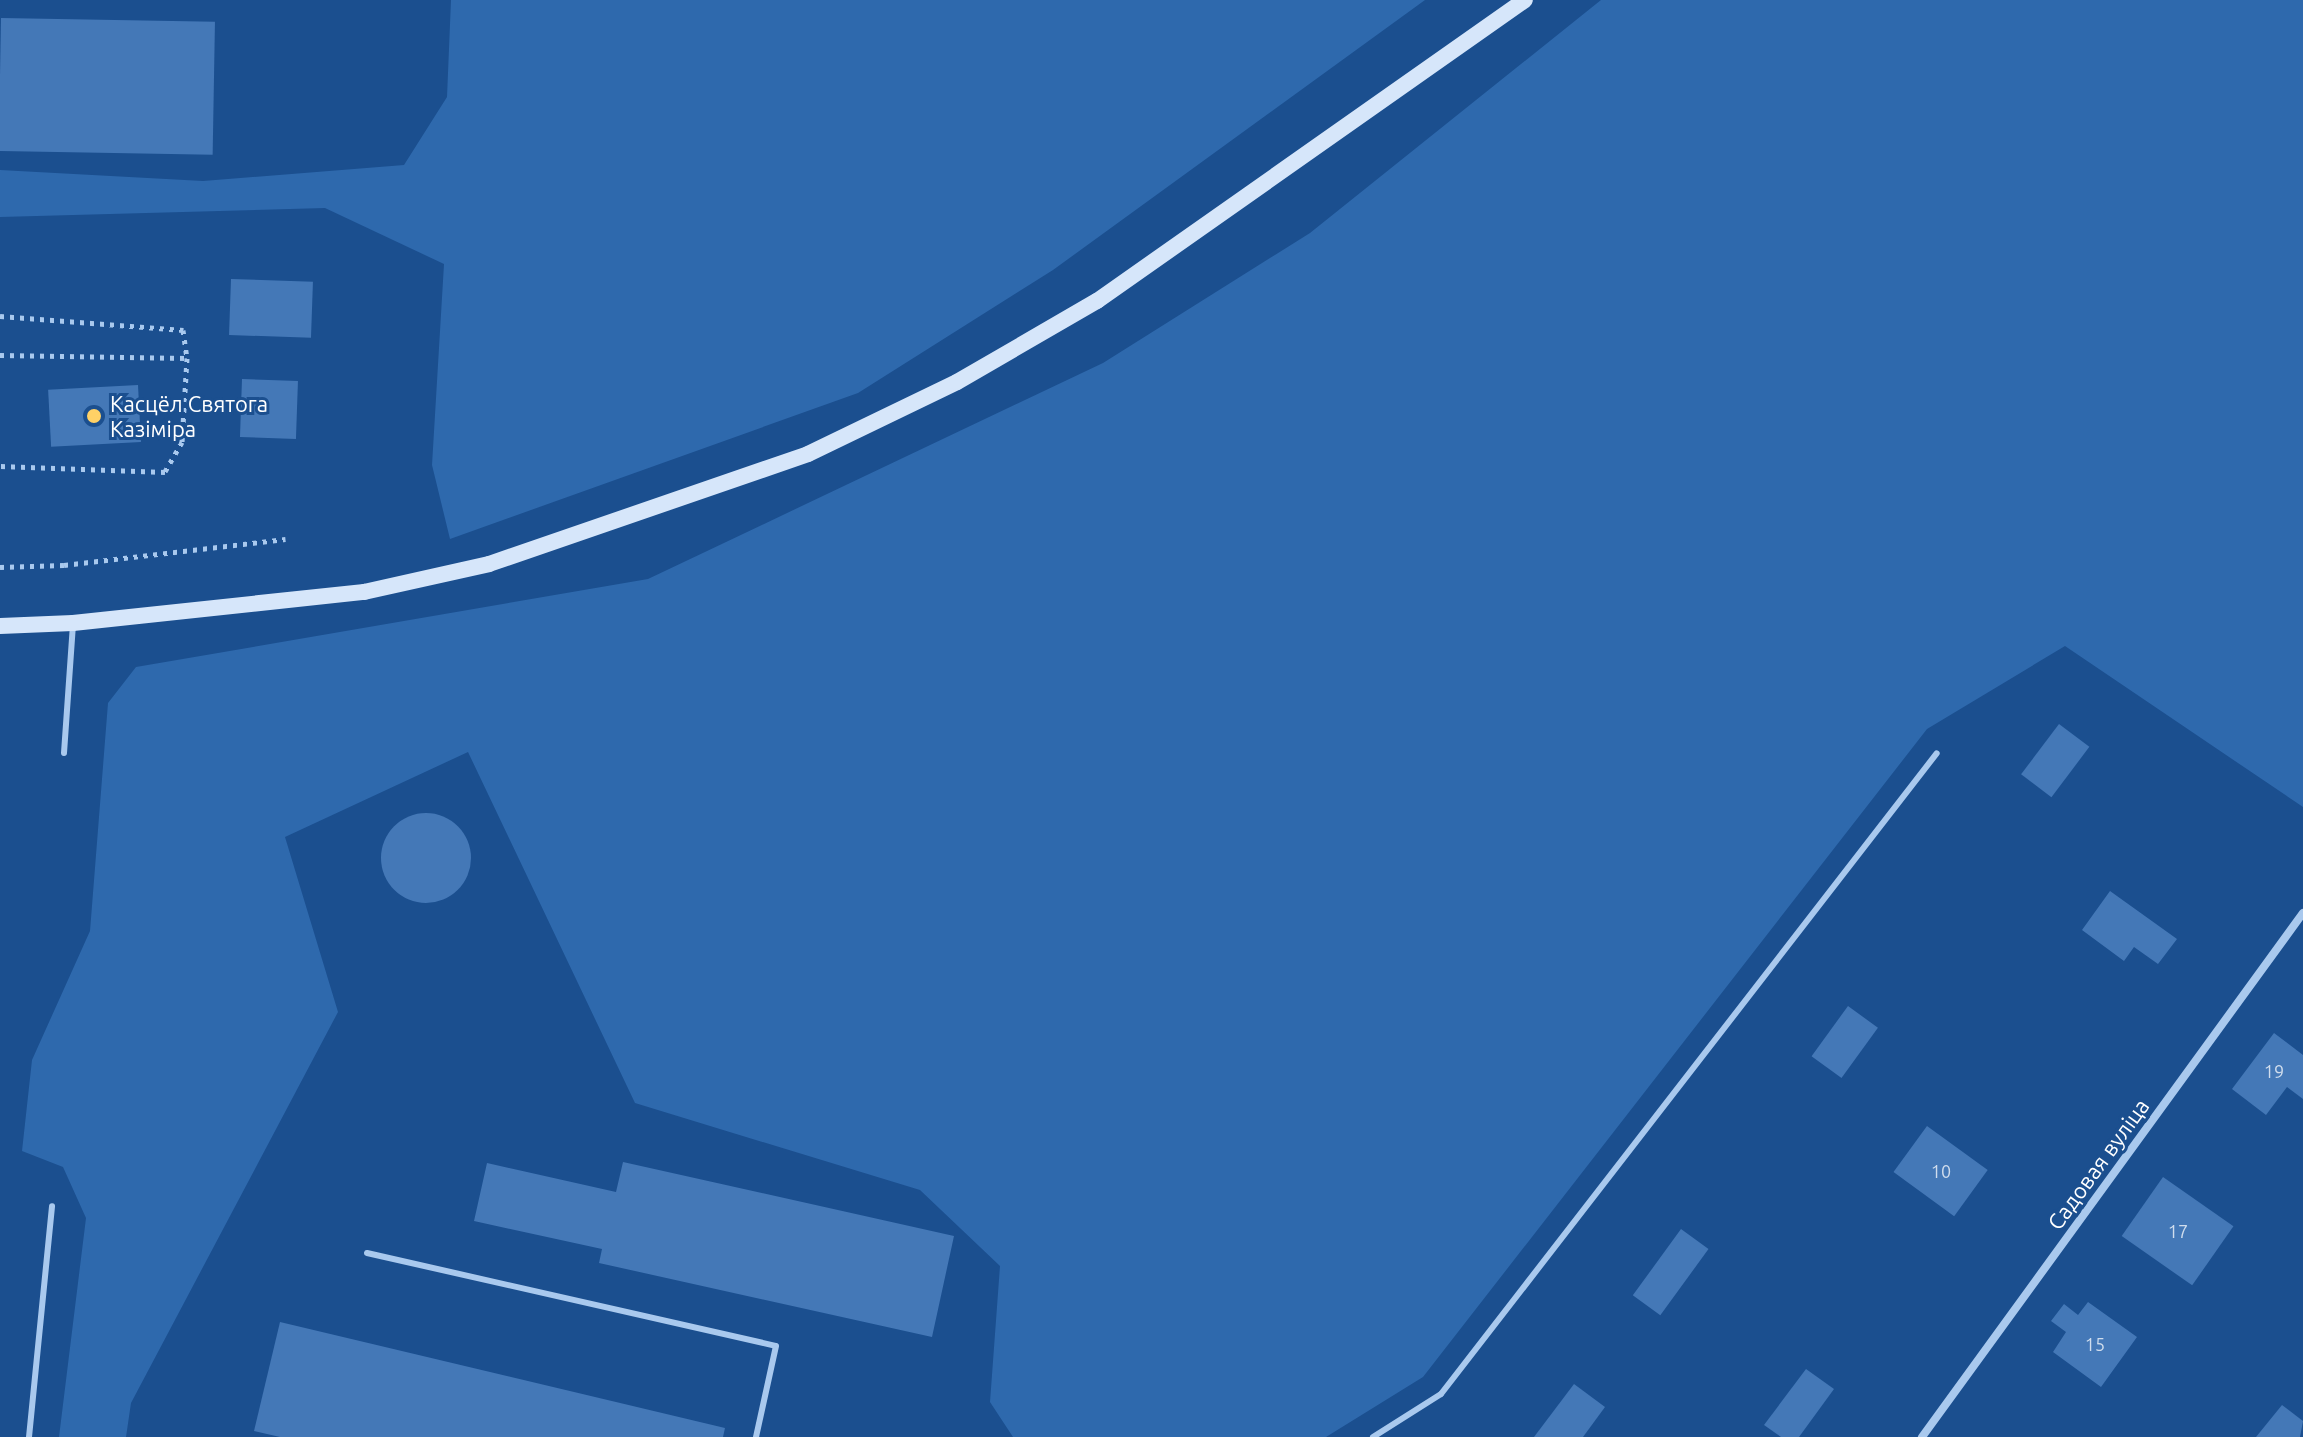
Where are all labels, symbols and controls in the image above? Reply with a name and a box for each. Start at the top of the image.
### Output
place label: Касцёл Святога Казіміра [110,390,268,442]
marker: Касцёл Святога Казіміра [85,407,103,425]
house number: 19 [2264,1060,2284,1082]
street label: Садовая вуліца [2042,1093,2154,1235]
house number: 10 [1931,1160,1951,1182]
house number: 17 [2168,1220,2188,1242]
house number: 15 [2085,1333,2105,1355]

